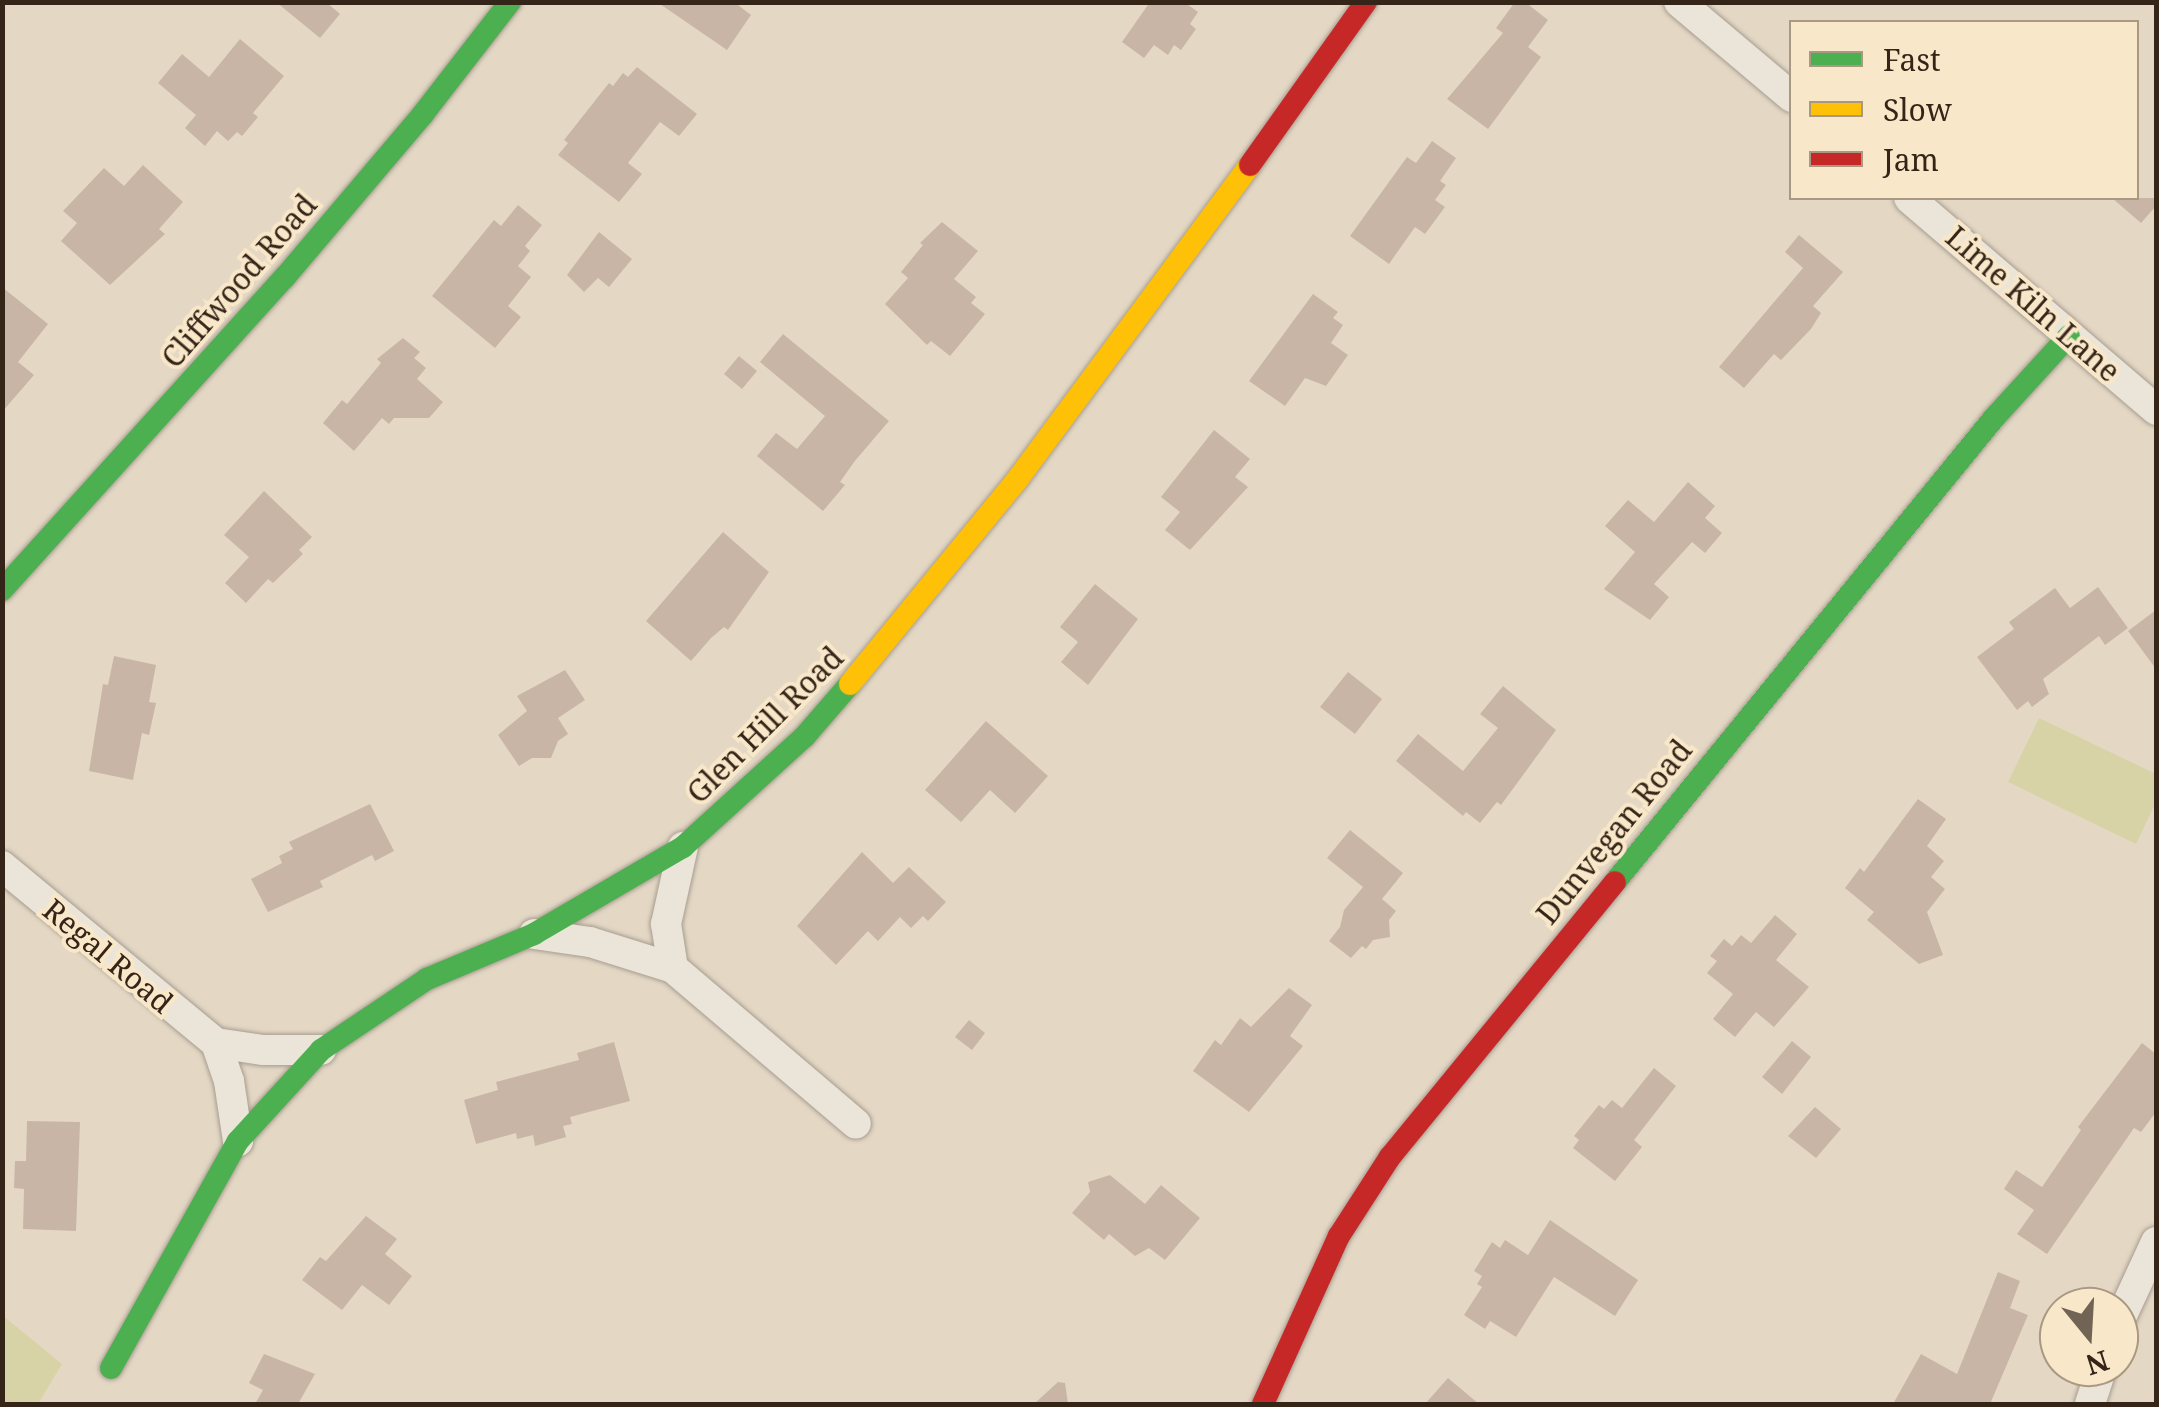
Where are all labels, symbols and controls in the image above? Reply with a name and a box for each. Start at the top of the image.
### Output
legend [1789,20,2139,200]
text: Fast [1883,39,1940,80]
text: Slow [1883,89,1952,130]
text: Jam [1883,139,1939,180]
street label: Cliffwood Road [154,187,324,375]
street label: Lime Kiln Lane [1939,219,2127,389]
street label: Glen Hill Road [679,639,851,811]
street label: Dunvegan Road [1529,733,1699,931]
street label: Regal Road [36,891,180,1021]
north arrow [2039,1287,2139,1387]
text: N [2081,1342,2114,1385]

